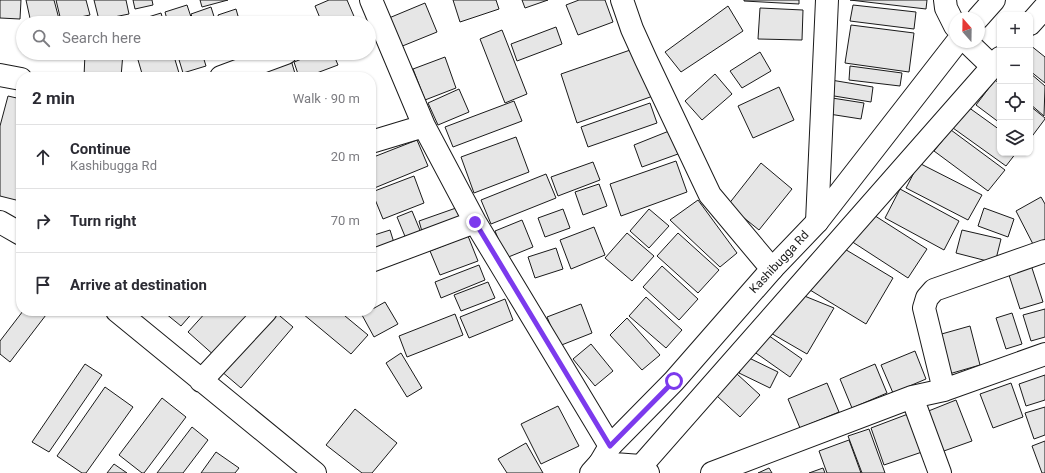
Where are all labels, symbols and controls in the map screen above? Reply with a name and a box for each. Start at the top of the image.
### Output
north arrow [949,12,985,48]
map controls [997,12,1033,156]
button: + [997,12,1033,48]
search box [16,16,376,60]
icon: search [30,27,52,49]
text: Search here [62,29,141,47]
button: − [997,48,1033,84]
button: locate [997,84,1033,120]
text: 2 min [32,88,75,108]
text: Walk · 90 m [293,91,360,106]
button: layers [997,120,1033,156]
text: Continue [70,140,131,158]
icon: ahead [32,146,54,168]
text: 20 m [331,149,360,164]
text: Kashibugga Rd [70,158,157,173]
icon: right [32,210,54,232]
text: Turn right [70,212,136,230]
text: 70 m [331,213,360,228]
route end [466,213,484,231]
street label: Kashibugga Rd [747,228,811,296]
icon: arrive [32,274,54,296]
text: Arrive at destination [70,276,207,294]
route start [665,372,683,390]

